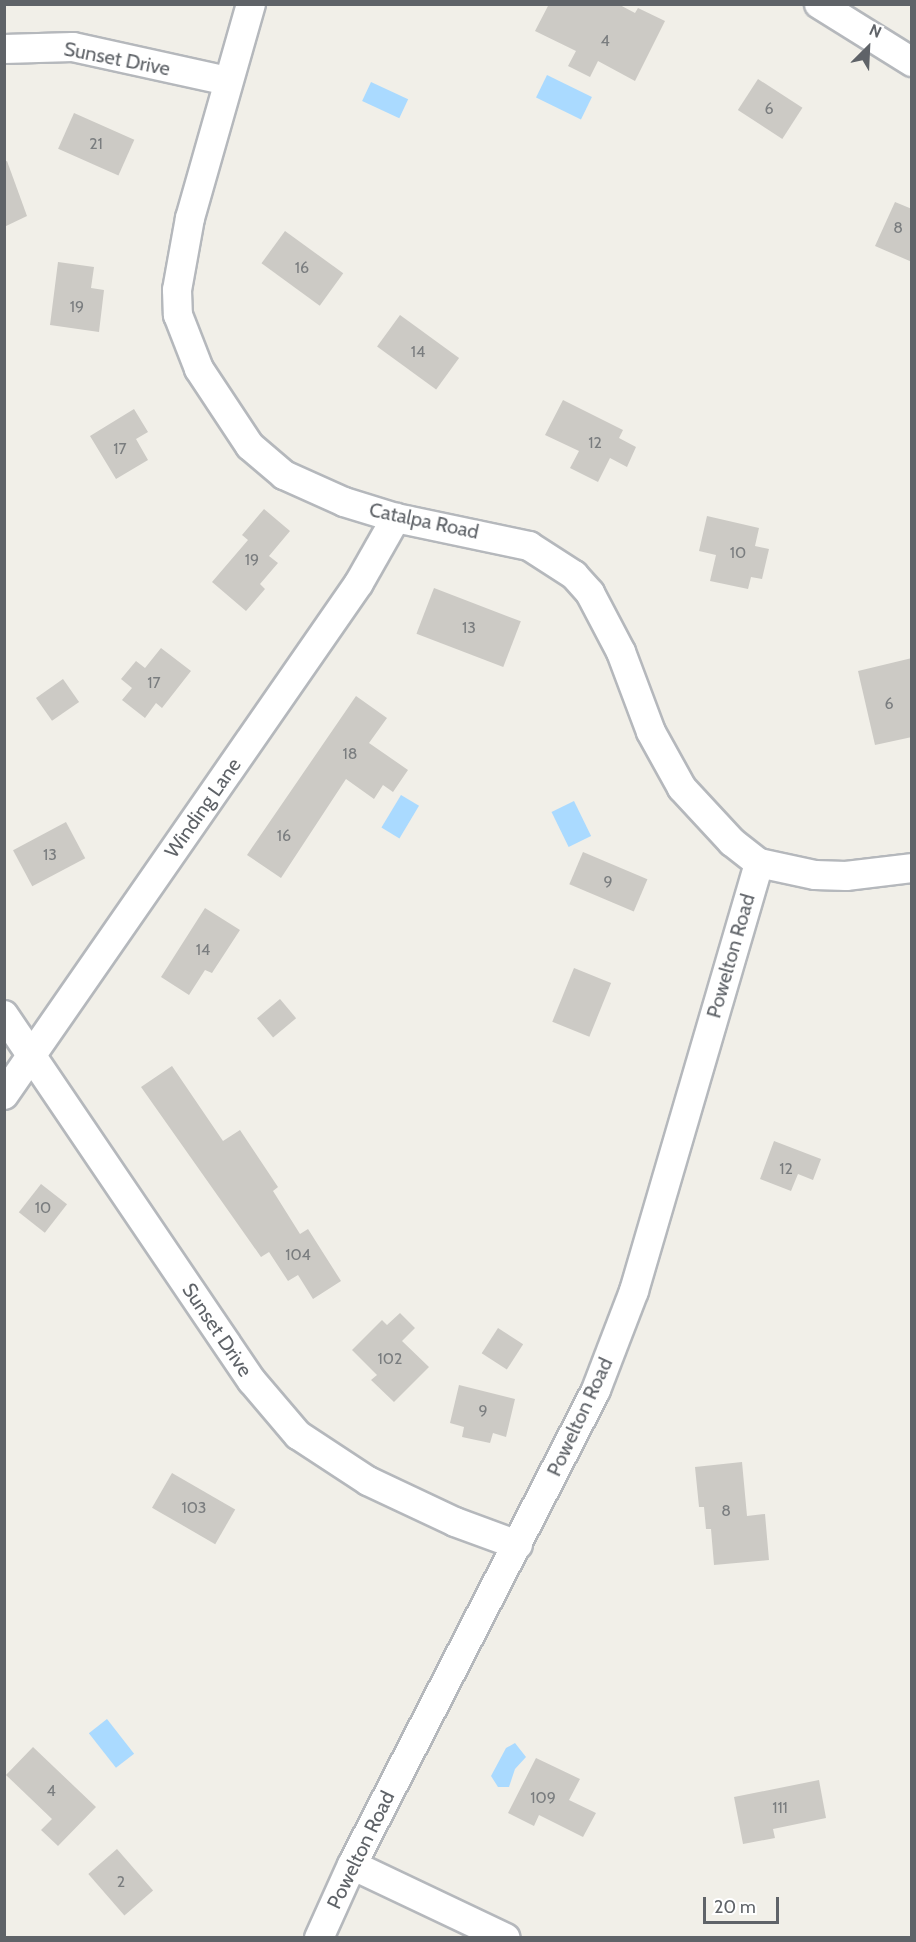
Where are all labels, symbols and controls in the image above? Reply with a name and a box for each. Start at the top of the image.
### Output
north arrow [838,18,898,78]
text: N [866,20,885,42]
house number: 4 [600,31,610,51]
street label: Sunset Drive [62,37,172,81]
house number: 6 [764,99,774,119]
house number: 21 [89,134,103,154]
house number: 8 [893,218,903,238]
house number: 16 [295,258,309,278]
house number: 19 [70,297,84,317]
house number: 14 [411,342,425,362]
house number: 12 [588,433,602,453]
house number: 17 [113,439,127,459]
street label: Catalpa Road [367,498,481,544]
house number: 10 [730,543,746,563]
house number: 19 [245,550,259,570]
house number: 13 [462,618,476,638]
house number: 17 [147,673,161,693]
house number: 6 [884,694,894,714]
house number: 18 [343,744,357,764]
street label: Winding Lane [160,753,246,863]
house number: 16 [277,826,291,846]
house number: 13 [43,845,57,865]
house number: 9 [603,872,613,892]
street label: Powelton Road [702,891,760,1021]
house number: 14 [196,940,210,960]
house number: 12 [779,1159,793,1179]
house number: 10 [35,1198,51,1218]
house number: 104 [285,1245,311,1265]
street label: Sunset Drive [177,1279,257,1381]
house number: 102 [378,1349,402,1369]
street label: Powelton Road [542,1354,618,1480]
house number: 9 [478,1401,488,1421]
house number: 103 [181,1498,207,1518]
house number: 8 [721,1501,731,1521]
house number: 4 [46,1781,56,1801]
street label: Powelton Road [322,1787,400,1913]
house number: 109 [530,1788,556,1808]
house number: 111 [772,1798,788,1818]
house number: 2 [117,1872,125,1892]
scale bar [706,1885,782,1923]
text: 20 m [714,1896,756,1918]

